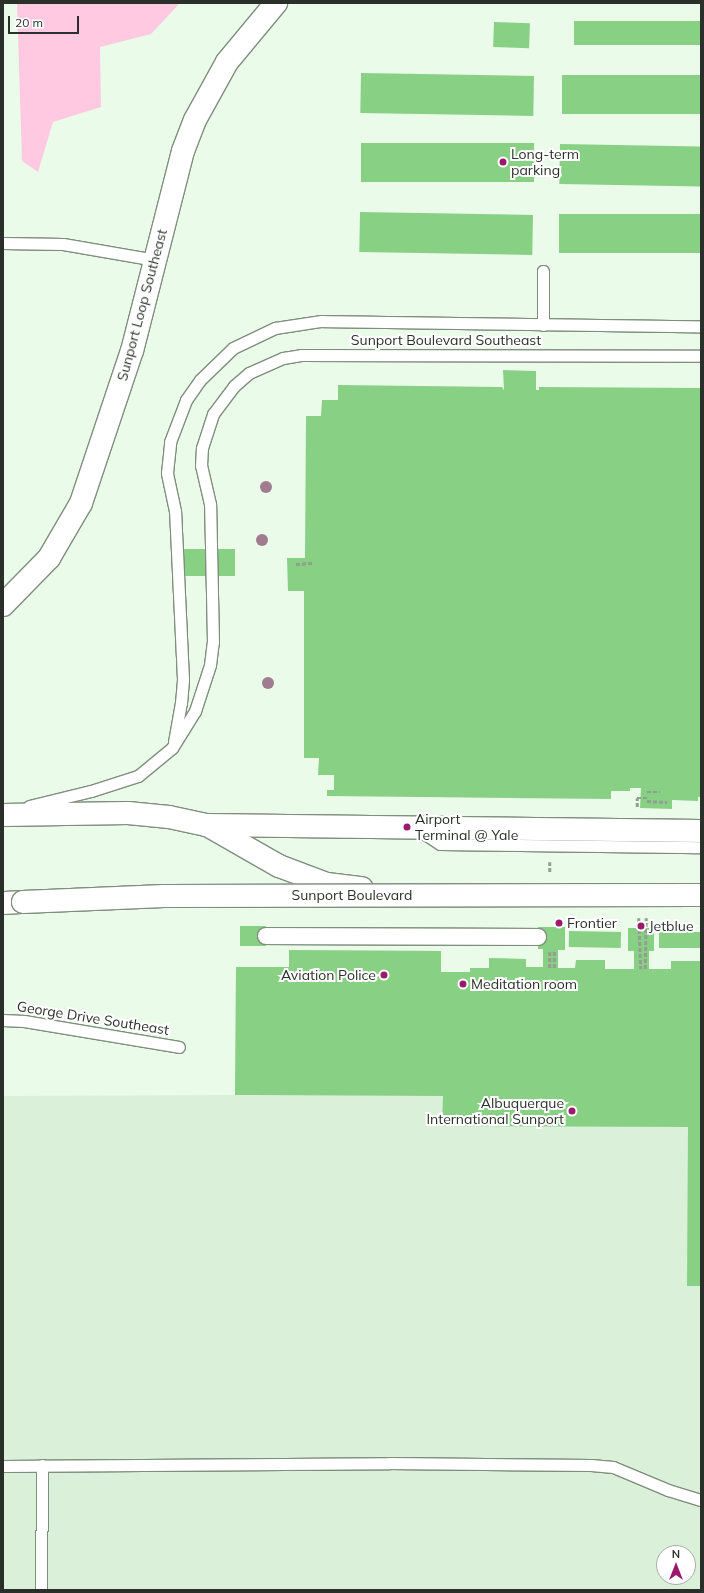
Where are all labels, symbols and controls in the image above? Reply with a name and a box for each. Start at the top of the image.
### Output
scale bar [10,8,81,34]
text: 20 m [15,15,43,30]
place label: Long-term parking [511,146,579,178]
marker: Long-term parking [498,157,508,167]
street label: Sunport Loop Southeast [114,227,170,383]
street label: Sunport Boulevard Southeast [351,332,541,348]
place label: Airport Terminal @ Yale [415,811,518,844]
marker: Airport Terminal @ Yale [402,822,412,832]
street label: Sunport Boulevard [292,887,412,903]
place label: Frontier [567,915,617,931]
marker: Frontier [554,918,564,928]
place label: Jetblue [649,918,694,934]
marker: Jetblue [636,921,646,931]
place label: Aviation Police [281,967,376,983]
marker: Aviation Police [379,970,389,980]
place label: Meditation room [471,976,577,992]
marker: Meditation room [458,979,468,989]
street label: George Drive Southeast [16,998,170,1038]
place label: Albuquerque International Sunport [426,1095,564,1128]
marker: Albuquerque International Sunport [567,1106,577,1116]
north arrow [656,1545,696,1585]
text: N [672,1547,680,1561]

